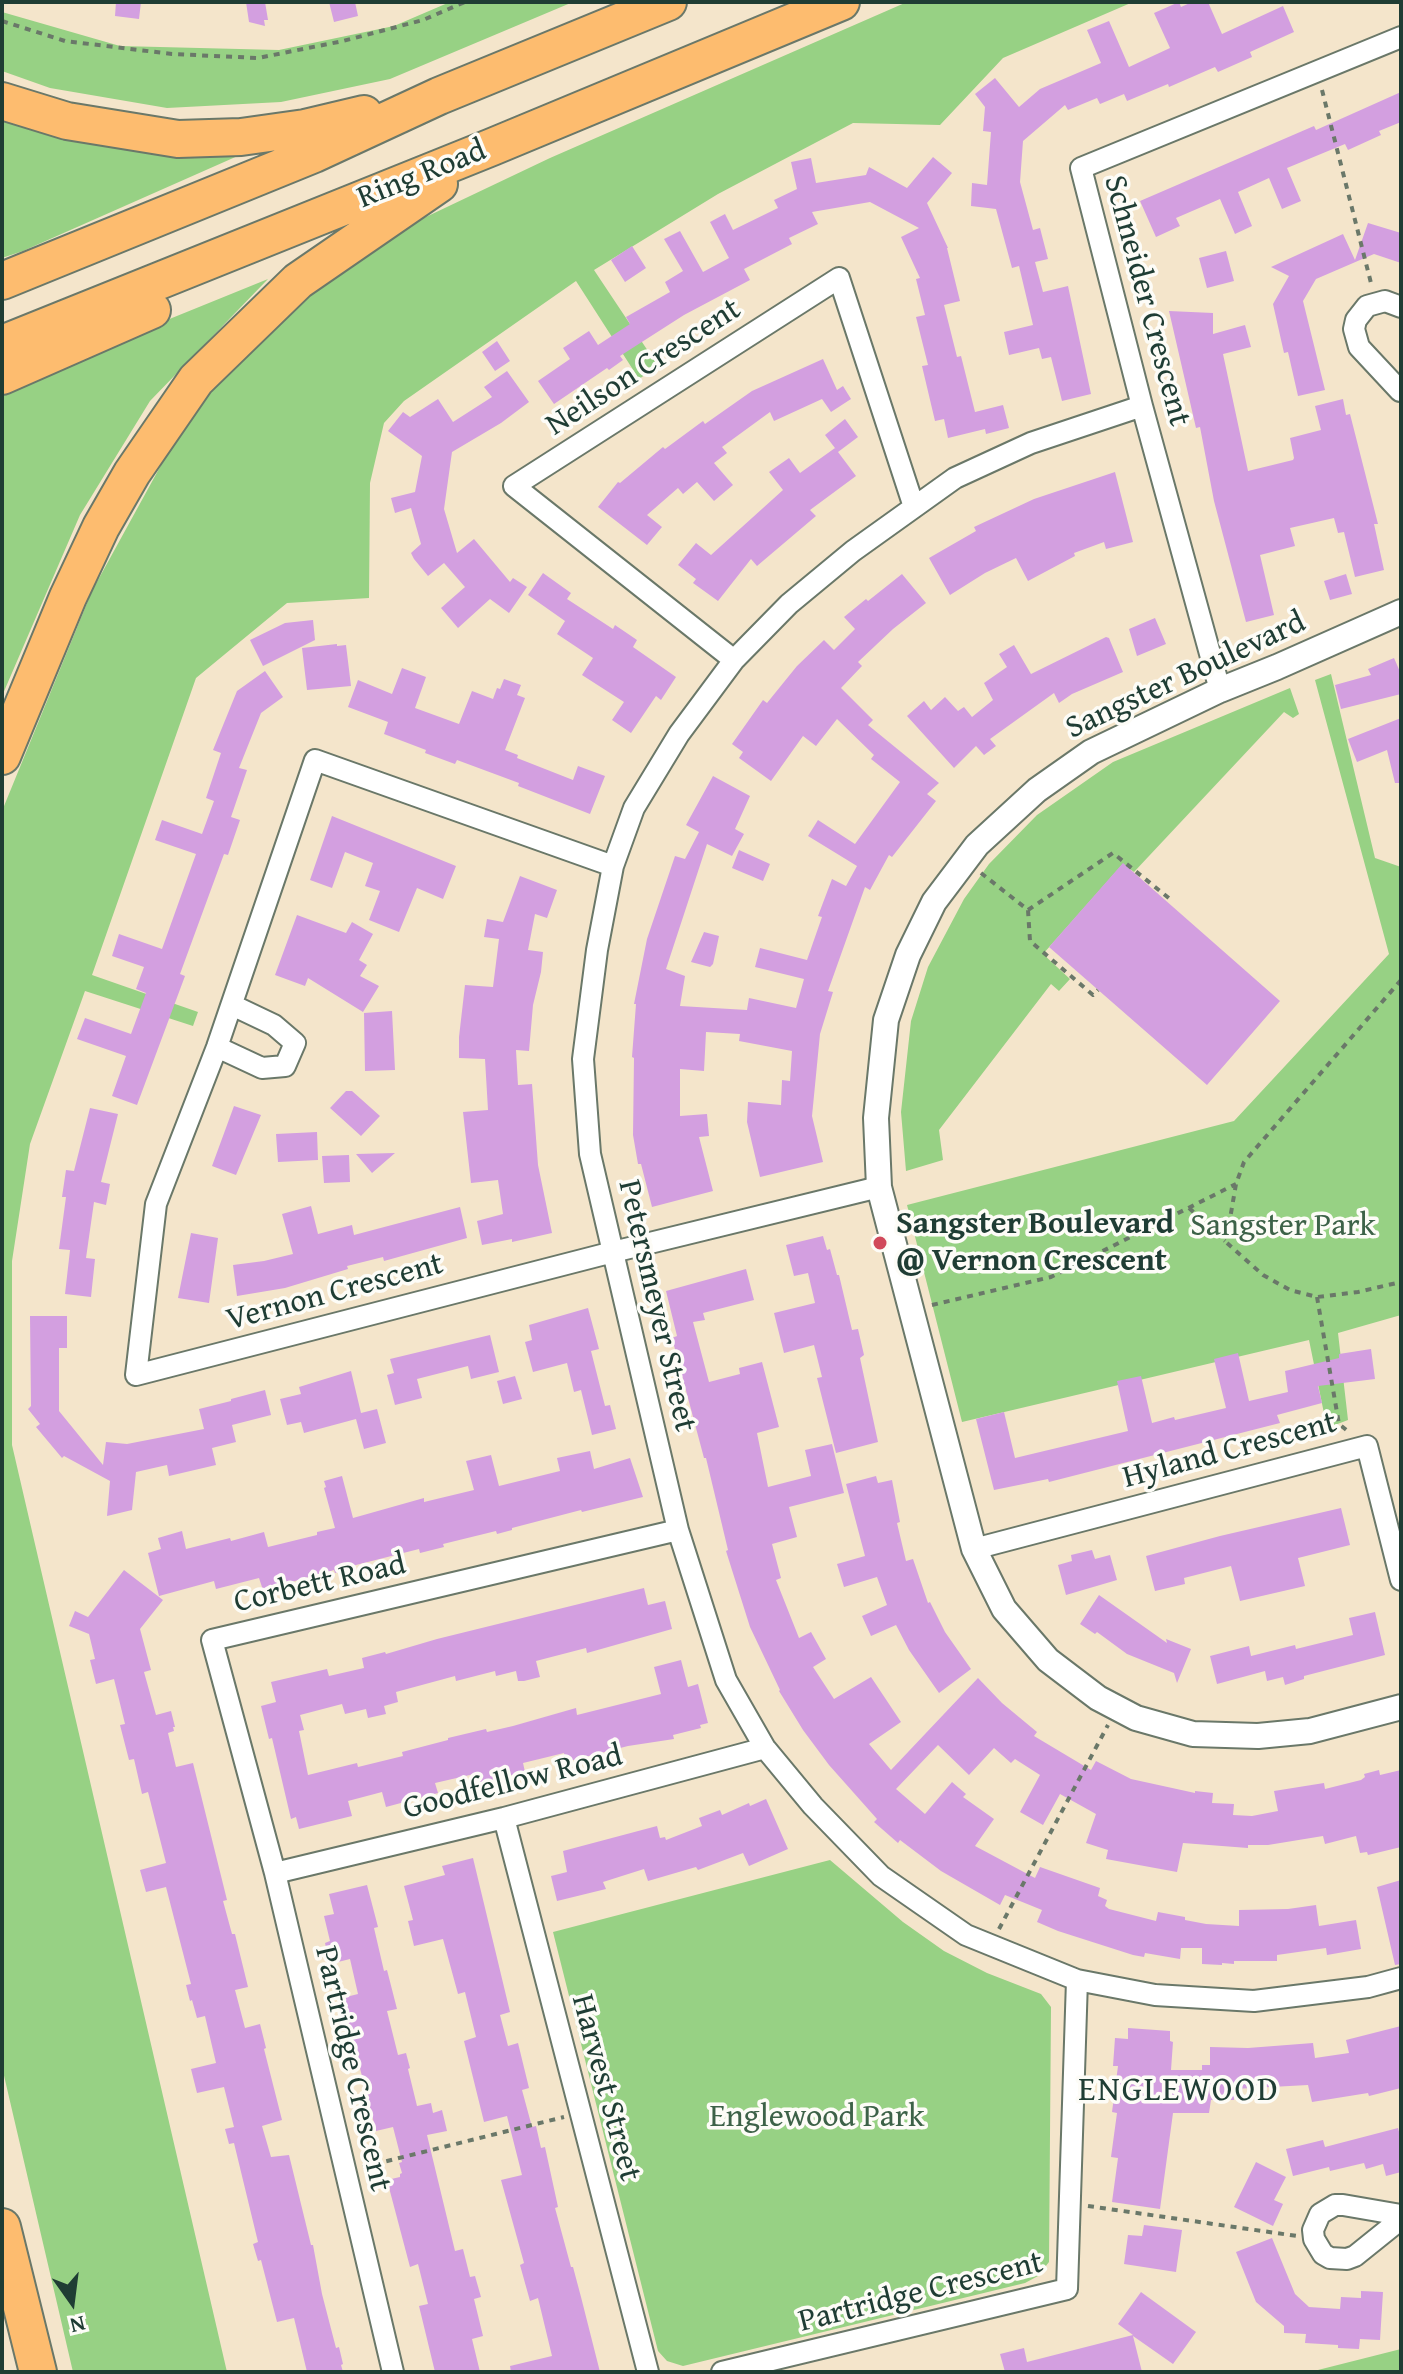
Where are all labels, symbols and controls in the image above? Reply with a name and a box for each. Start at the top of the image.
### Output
street label: Ring Road [352,132,492,218]
street label: Schneider Crescent [1094,171,1198,431]
street label: Neilson Crescent [540,291,748,445]
street label: Sangster Boulevard [1060,604,1312,748]
street label: Petersmeyer Street [608,1176,704,1436]
place label: Sangster Boulevard @ Vernon Crescent [896,1206,1174,1281]
park label: Sangster Park [1190,1208,1376,1246]
marker: Sangster Boulevard @ Vernon Crescent [871,1234,889,1252]
street label: Vernon Crescent [222,1246,448,1340]
street label: Hyland Crescent [1119,1404,1341,1498]
street label: Corbett Road [230,1546,410,1622]
street label: Goodfellow Road [399,1737,627,1829]
street label: Partridge Crescent [305,1943,399,2195]
street label: Harvest Street [562,1990,648,2186]
district label: ENGLEWOOD [1078,2071,1280,2111]
park label: Englewood Park [710,2099,924,2137]
street label: Partridge Crescent [795,2244,1047,2342]
north arrow [32,2262,112,2342]
text: N [67,2308,89,2343]

